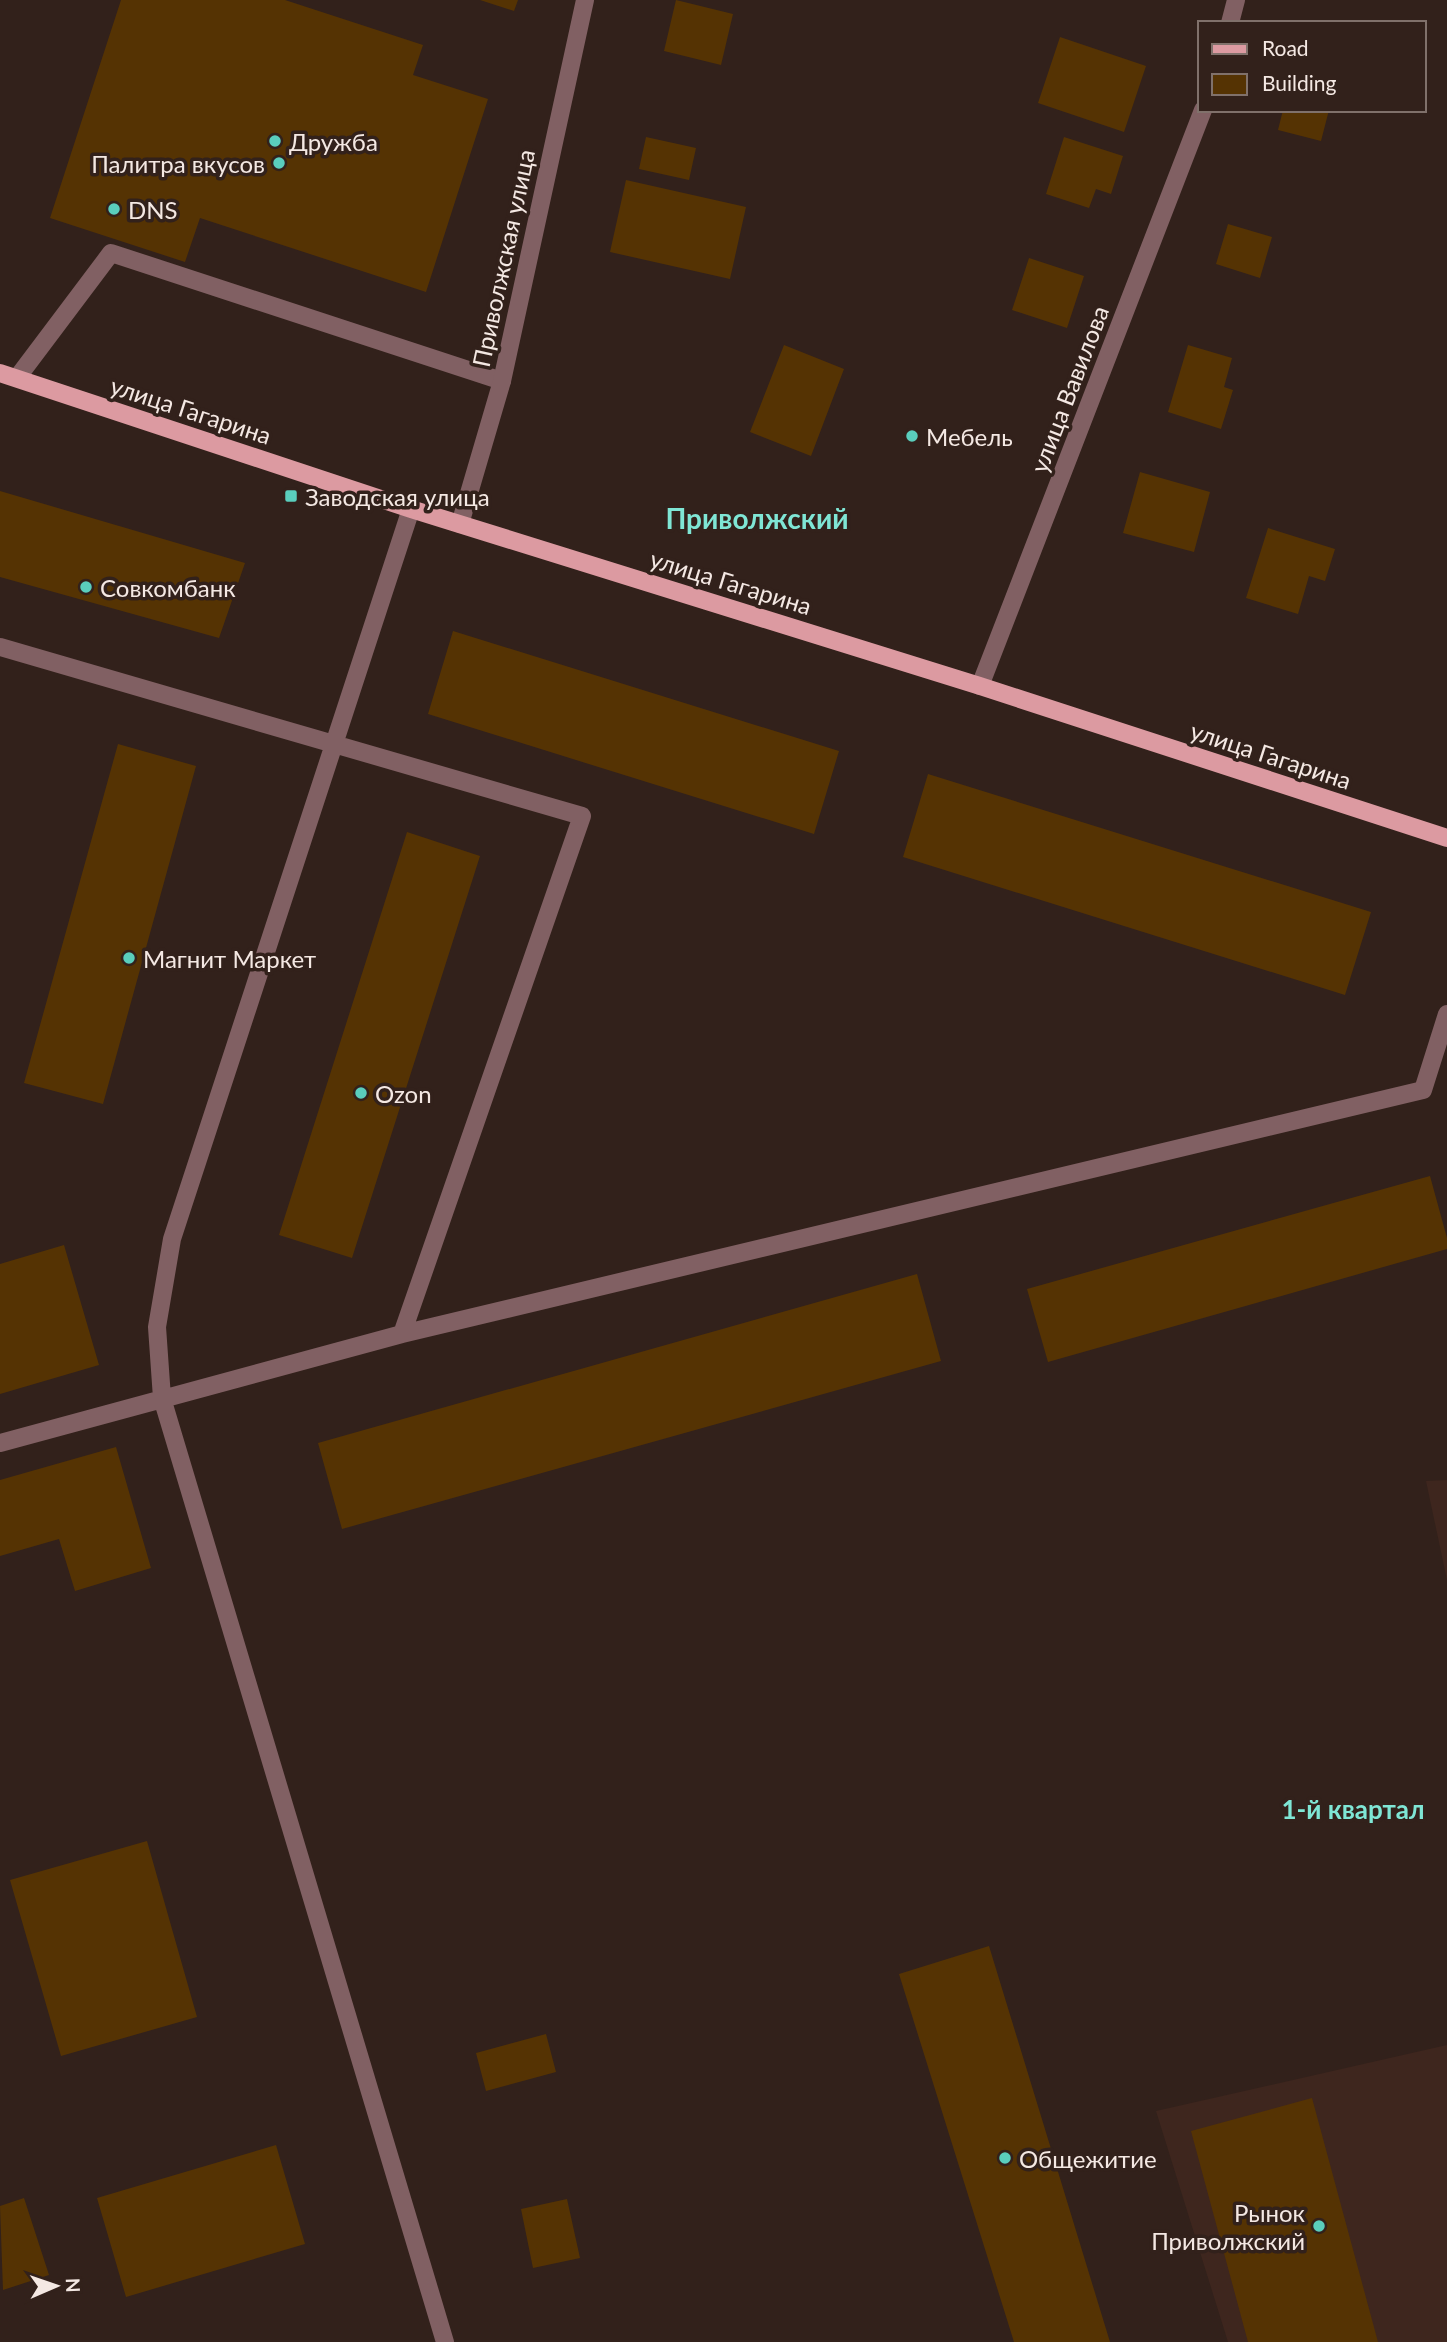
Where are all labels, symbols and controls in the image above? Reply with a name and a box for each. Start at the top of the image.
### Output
legend [1198,21,1426,112]
text: Road [1262,35,1309,60]
text: Building [1262,70,1337,95]
place label: Дружба [289,127,378,156]
marker: Дружба [267,133,283,149]
street label: Приволжская улица [466,147,540,369]
place label: Палитра вкусов [91,149,265,178]
marker: Палитра вкусов [271,155,287,171]
place label: DNS [128,195,178,224]
marker: DNS [106,201,122,217]
street label: улица Вавилова [1024,302,1114,476]
street label: улица Гагарина [107,370,275,450]
place label: Мебель [926,422,1013,451]
marker: Мебель [904,428,920,444]
place label: Заводская улица [305,482,490,511]
marker: Заводская улица [283,488,299,504]
district label: Приволжский [665,501,849,535]
street label: улица Гагарина [647,544,815,620]
place label: Совкомбанк [100,573,236,602]
marker: Совкомбанк [78,579,94,595]
street label: улица Гагарина [1187,715,1355,795]
place label: Магнит Маркет [143,944,316,973]
marker: Магнит Маркет [121,950,137,966]
place label: Ozon [375,1079,432,1108]
marker: Ozon [353,1085,369,1101]
district label: 1-й квартал [1281,1793,1425,1825]
place label: Общежитие [1019,2144,1157,2173]
marker: Общежитие [997,2150,1013,2166]
place label: Рынок Приволжский [1151,2198,1306,2255]
marker: Рынок Приволжский [1311,2218,1327,2234]
north arrow [21,2251,91,2321]
text: N [62,2278,85,2293]

